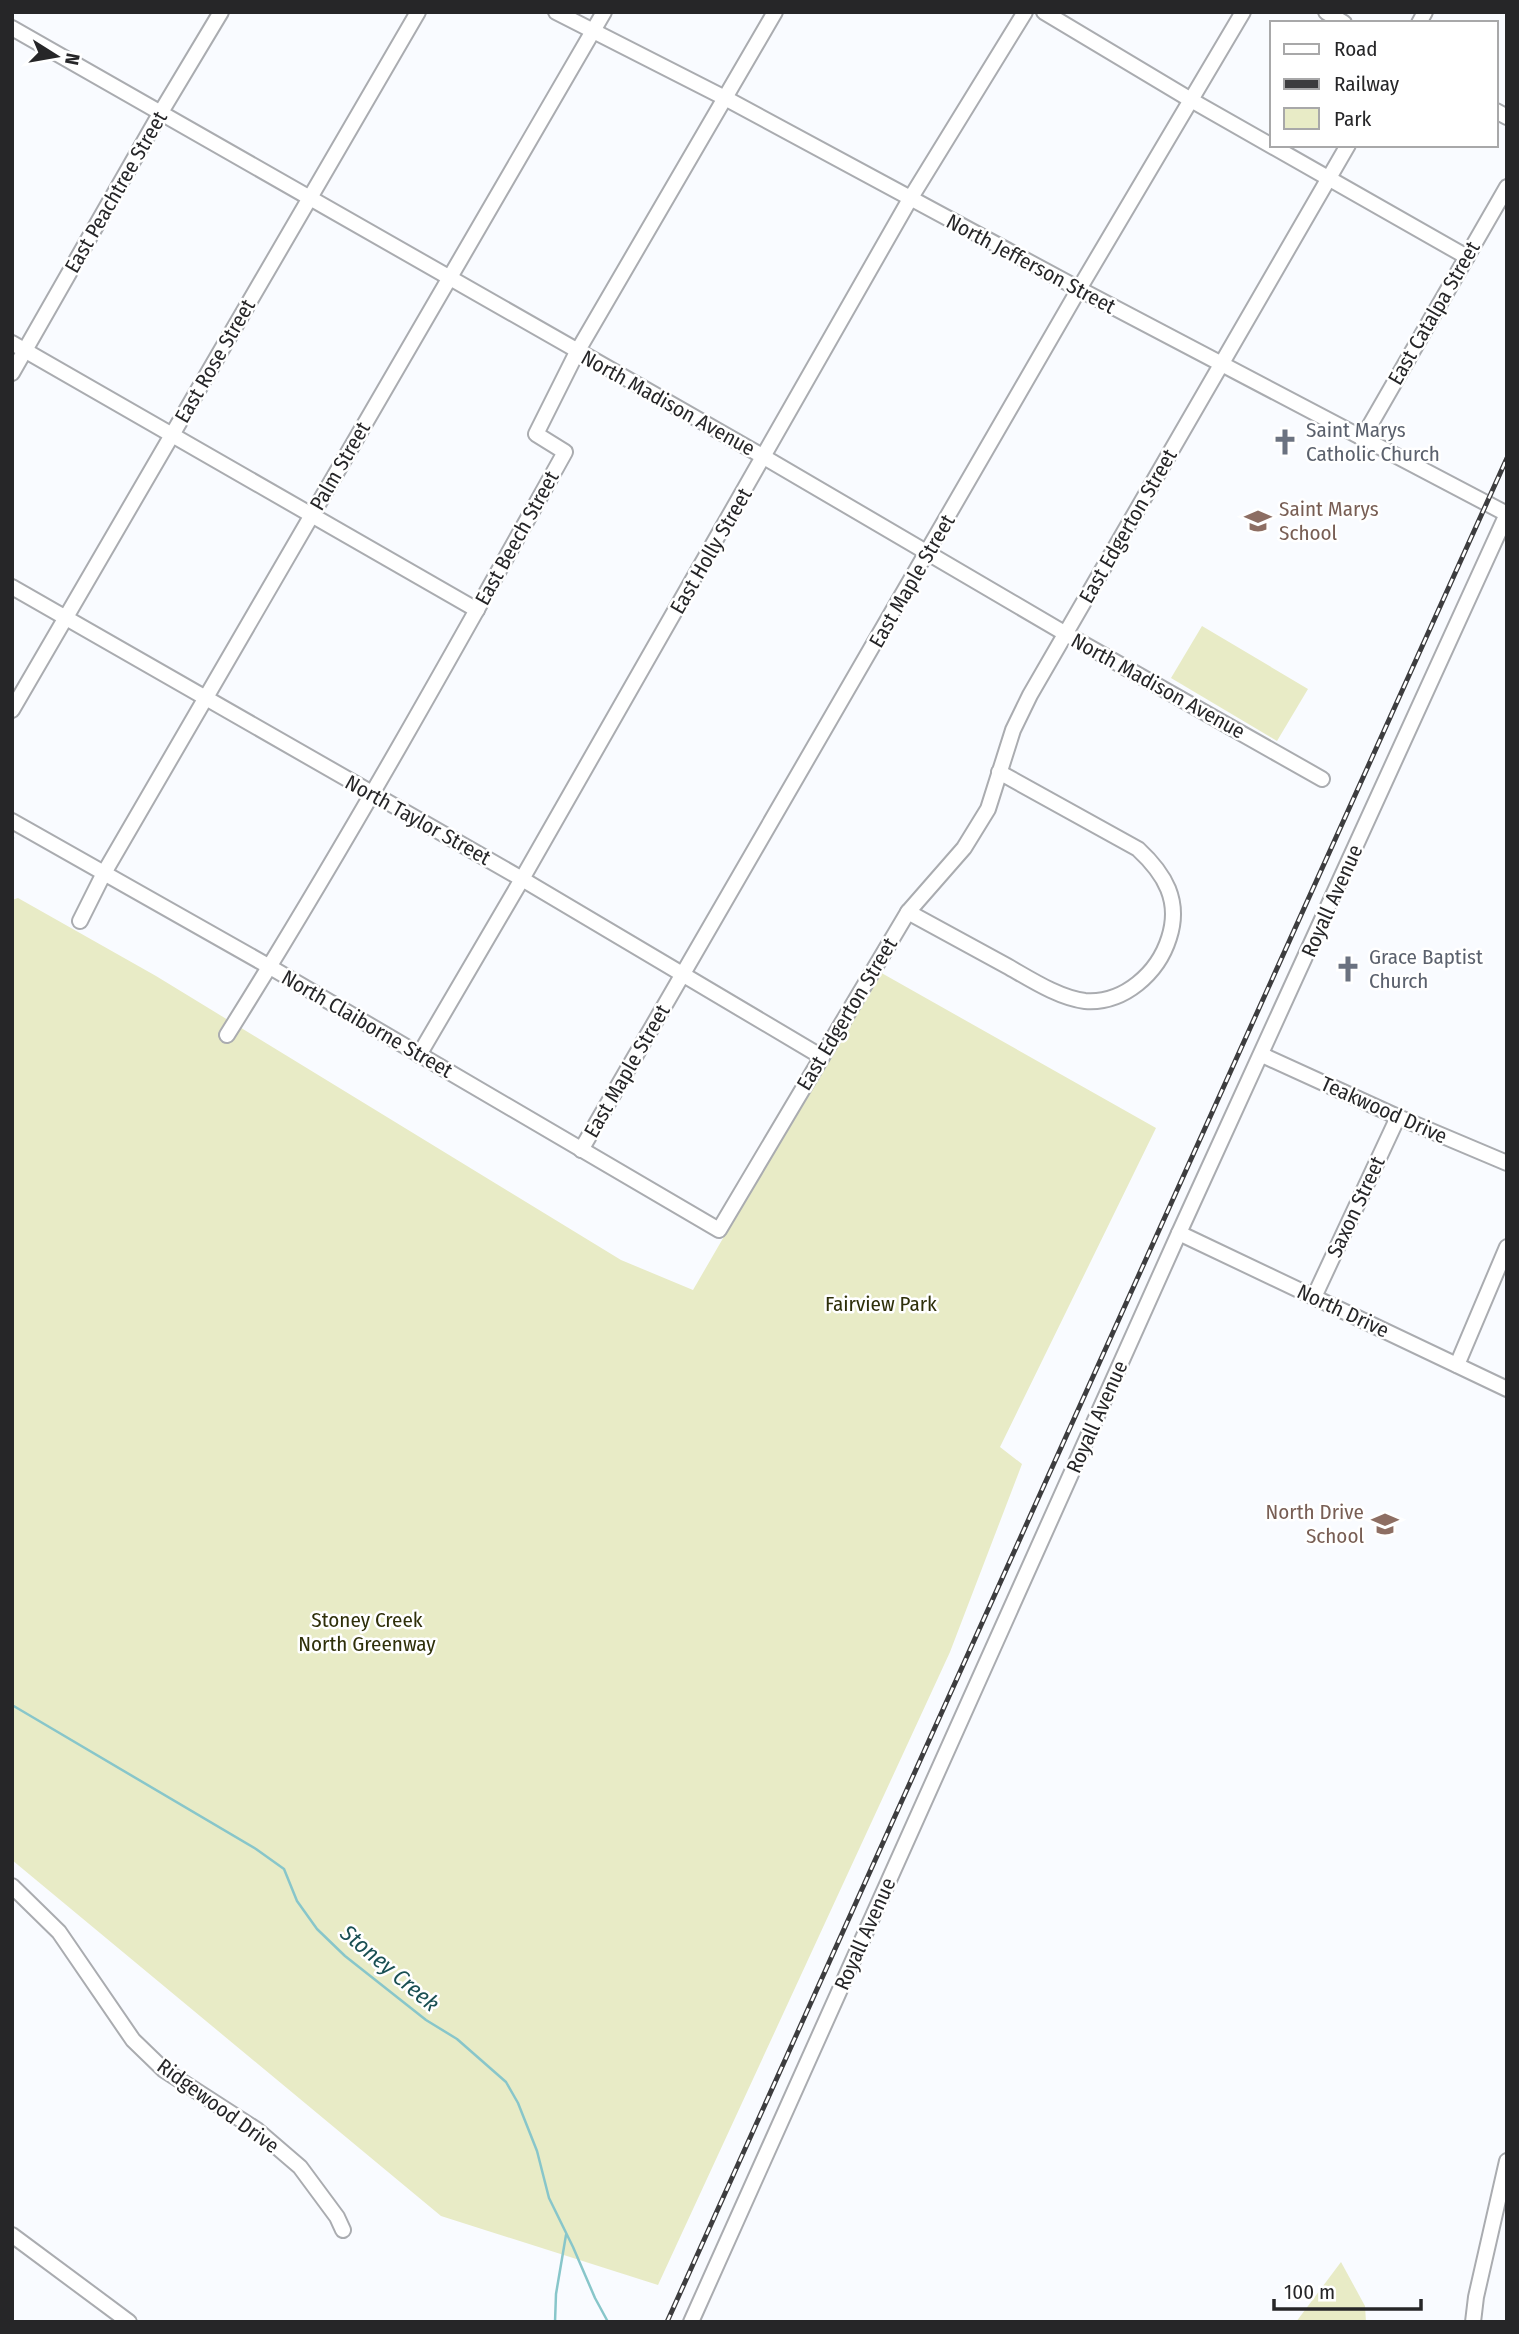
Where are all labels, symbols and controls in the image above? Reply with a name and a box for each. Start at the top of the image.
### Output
north arrow [21,21,91,91]
legend [1270,21,1498,147]
text: Road [1334,36,1378,62]
text: N [60,51,85,67]
text: Railway [1334,71,1400,97]
street label: East Peachtree Street [59,106,173,277]
text: Park [1334,106,1372,132]
street label: North Jefferson Street [942,208,1120,320]
street label: East Catalpa Street [1382,236,1486,389]
street label: East Rose Street [169,294,261,428]
street label: North Madison Avenue [576,344,760,462]
street label: Palm Street [304,417,376,515]
place label: Saint Marys Catholic Church [1306,417,1440,467]
church icon: Saint Marys Catholic Church [1270,427,1300,457]
street label: East Edgerton Street [1073,444,1183,608]
street label: East Beech Street [469,466,565,610]
street label: East Holly Street [664,483,758,619]
place label: Saint Marys School [1279,496,1379,546]
school or university icon: Saint Marys School [1243,506,1273,536]
street label: East Maple Street [863,510,961,652]
street label: North Madison Avenue [1066,627,1250,745]
street label: North Taylor Street [341,769,495,871]
street label: Royall Avenue [1296,841,1368,961]
street label: East Edgerton Street [791,933,903,1095]
place label: Grace Baptist Church [1369,944,1483,994]
church icon: Grace Baptist Church [1333,954,1363,984]
street label: North Claiborne Street [277,964,457,1084]
street label: East Maple Street [578,1000,676,1142]
street label: Teakwood Drive [1317,1071,1451,1149]
street label: Saxon Street [1321,1152,1391,1262]
street label: North Drive [1293,1278,1393,1344]
park label: Fairview Park [825,1291,937,1317]
street label: Royall Avenue [1061,1357,1133,1477]
place label: North Drive School [1266,1499,1364,1549]
school or university icon: North Drive School [1370,1509,1400,1539]
park label: Stoney Creek North Greenway [298,1607,436,1657]
street label: Royall Avenue [829,1874,901,1994]
water label: Stoney Creek [334,1918,445,2017]
street label: Ridgewood Drive [152,2053,284,2159]
scale bar [1274,2268,1421,2312]
text: 100 m [1284,2279,1335,2305]

